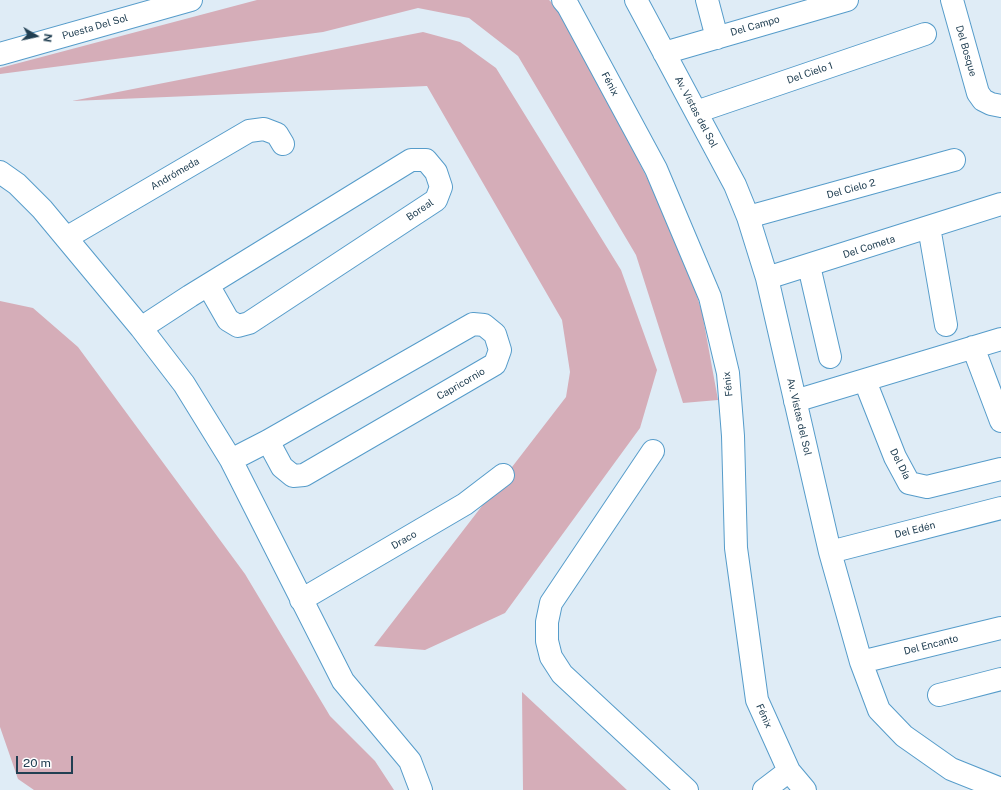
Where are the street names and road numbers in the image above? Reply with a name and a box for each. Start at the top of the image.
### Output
street label: Puesta Del Sol [61,12,129,42]
street label: Del Campo [729,13,781,39]
street label: Del Bosque [953,24,979,78]
street label: Del Cielo 1 [785,60,835,86]
street label: Fénix [599,70,621,98]
street label: Av. Vistas del Sol [672,74,720,150]
street label: Andrómeda [149,155,201,193]
street label: Del Cielo 2 [825,177,877,201]
street label: Boreal [404,197,436,223]
street label: Del Cometa [841,233,897,261]
street label: Capricornio [435,365,487,403]
street label: Fénix [721,371,735,397]
street label: Av. Vistas del Sol [784,377,814,457]
street label: Del Día [887,447,913,481]
street label: Del Edén [893,519,937,541]
street label: Draco [389,528,419,552]
street label: Del Encanto [902,632,960,658]
street label: Fénix [753,702,775,730]

